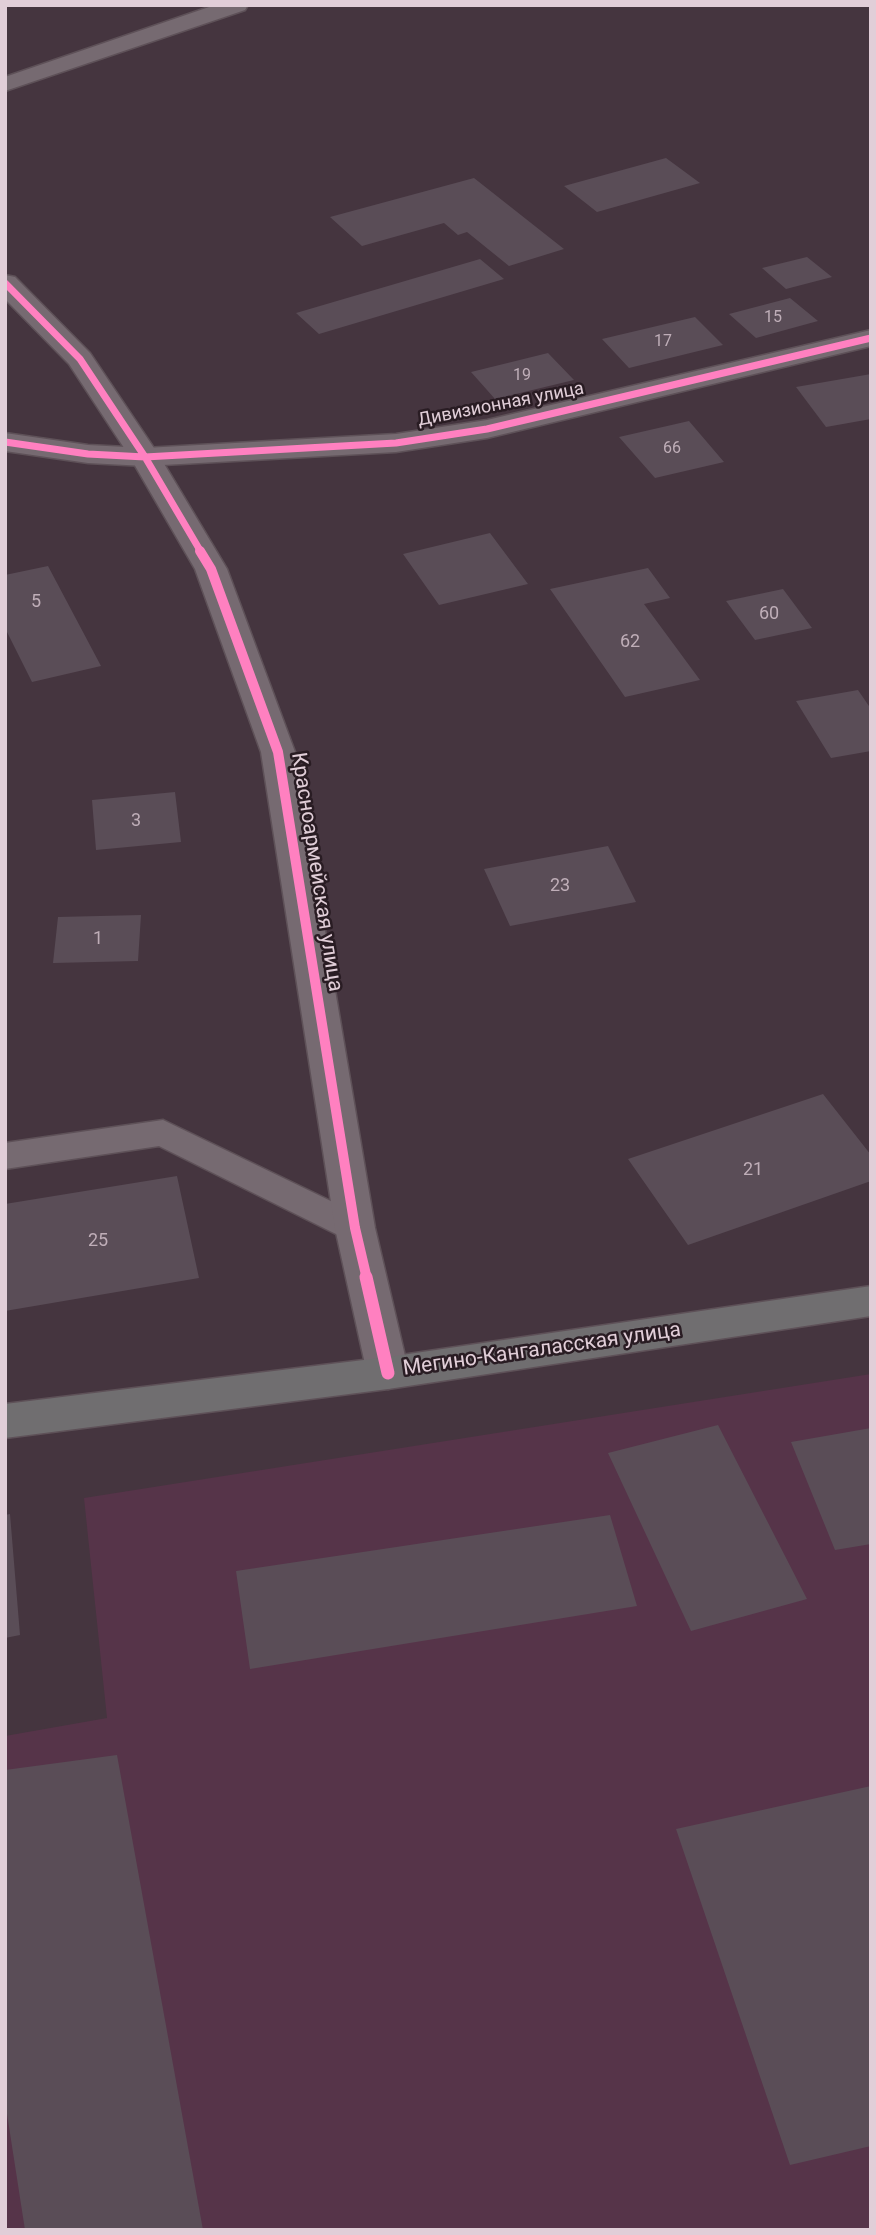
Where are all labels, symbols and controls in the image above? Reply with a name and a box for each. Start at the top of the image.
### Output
house number: 15 [764,308,782,328]
house number: 17 [654,332,672,352]
house number: 19 [513,366,531,386]
street label: Дивизионная улица [416,378,586,432]
house number: 66 [663,439,681,459]
house number: 5 [31,591,41,613]
house number: 60 [759,603,779,625]
house number: 62 [620,631,640,653]
street label: Красноармейская улица [285,751,347,993]
house number: 3 [131,810,141,832]
house number: 23 [550,875,570,897]
house number: 1 [93,928,103,950]
house number: 21 [743,1159,763,1181]
house number: 25 [88,1230,108,1252]
street label: Мегино-Кангаласская улица [401,1318,683,1382]

